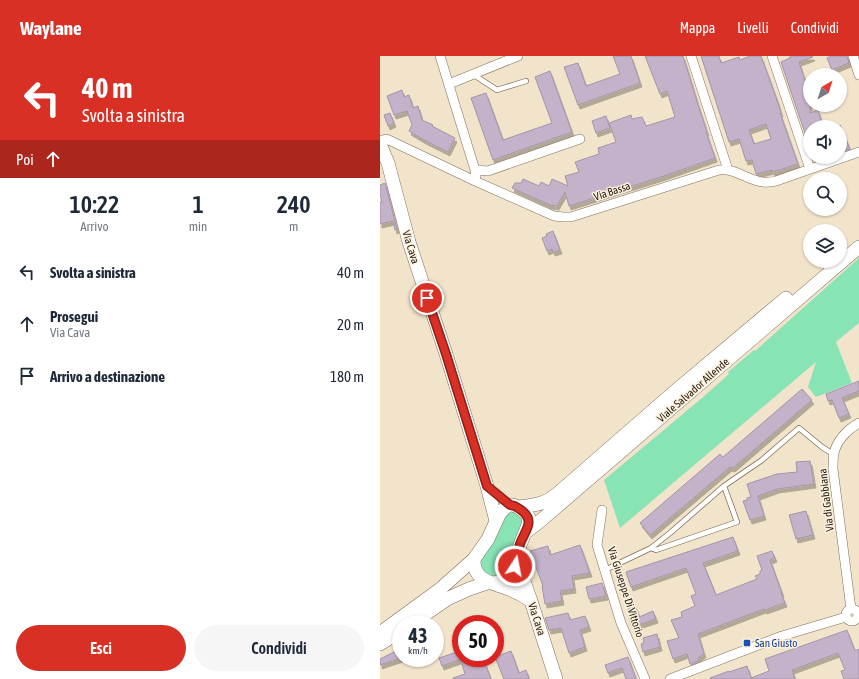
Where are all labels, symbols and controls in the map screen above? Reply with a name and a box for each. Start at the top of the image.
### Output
text: Waylane [20,17,82,39]
text: Mappa [680,20,715,36]
text: Livelli [737,20,769,36]
text: Condividi [791,20,839,36]
north arrow [803,68,847,112]
map controls [803,68,847,268]
icon: left [16,72,68,124]
text: 40 m [82,72,132,104]
text: Svolta a sinistra [82,105,185,126]
button: sound [803,120,847,164]
icon: ahead [42,148,64,170]
text: Poi [16,151,34,168]
button: search [803,172,847,216]
street label: Via Bassa [592,179,632,203]
text: 10:22 [69,191,119,218]
text: 1 [192,191,204,218]
text: 240 [277,191,311,218]
text: Arrivo [80,219,109,234]
text: min [189,219,207,234]
text: m [289,219,298,234]
button: layers [803,224,847,268]
street label: Via Cava [400,229,422,265]
icon: left [16,261,38,283]
text: Svolta a sinistra [50,264,136,281]
text: 40 m [337,264,364,281]
pin [410,281,444,315]
icon: arrive [416,287,438,309]
text: Prosegui [50,308,98,325]
icon: ahead [16,313,38,335]
text: 20 m [337,316,364,333]
text: Via Cava [50,325,90,340]
street label: Viale Salvador Allende [655,356,731,424]
icon: arrive [16,365,38,387]
text: Arrivo a destinazione [50,368,165,385]
text: 180 m [330,368,364,385]
street label: Via di Gabbiana [816,468,836,532]
position arrow [494,545,536,587]
street label: Via Giuseppe Di Vittorio [606,545,646,639]
street label: Via Cava [526,601,548,637]
speed limit sign: 50 [452,615,504,667]
text: 43 [409,624,427,647]
button: Esci [16,625,186,671]
button: Condividi [194,625,364,671]
place label: San Giusto [755,637,797,649]
marker: San Giusto [742,638,752,648]
text: km/h [408,645,428,656]

